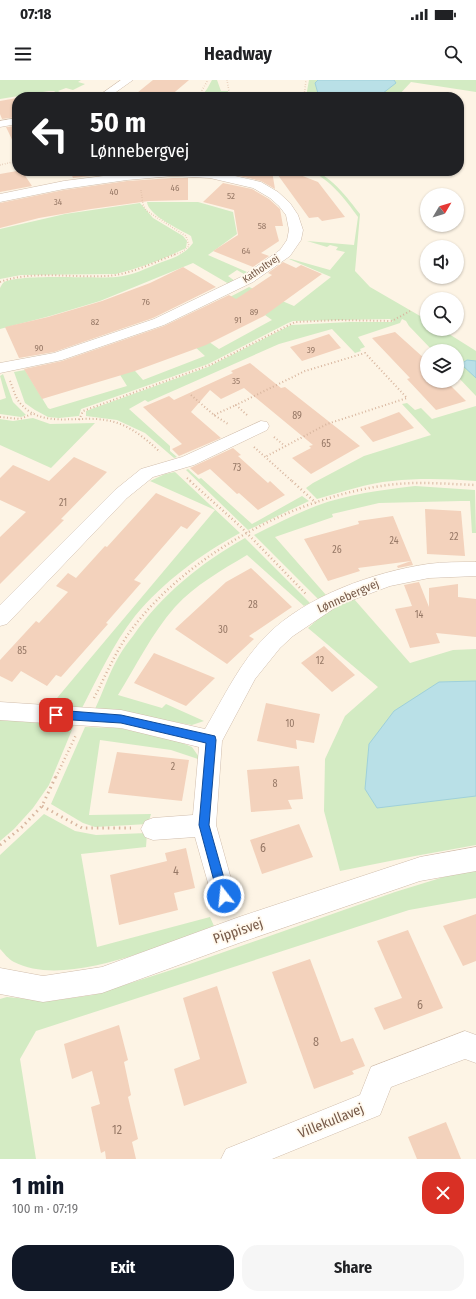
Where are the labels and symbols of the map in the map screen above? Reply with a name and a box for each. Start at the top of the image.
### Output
house number: 46 [171,183,180,193]
house number: 40 [109,187,119,197]
north arrow [420,188,464,232]
house number: 52 [227,191,235,201]
house number: 34 [54,197,63,207]
house number: 58 [258,221,267,231]
house number: 64 [242,246,251,256]
street label: Katholtvej [240,252,282,286]
house number: 76 [142,297,150,307]
house number: 89 [250,307,258,317]
house number: 91 [234,315,242,325]
house number: 82 [91,317,99,327]
house number: 90 [34,343,44,353]
house number: 39 [307,345,315,355]
house number: 35 [232,376,240,386]
house number: 89 [292,410,302,422]
house number: 65 [321,438,331,450]
house number: 73 [233,462,242,474]
house number: 21 [59,497,67,509]
house number: 22 [450,531,459,543]
house number: 24 [389,535,399,547]
house number: 26 [332,544,342,556]
street label: Lønnebergvej [315,576,381,616]
house number: 28 [248,599,258,611]
house number: 14 [415,609,424,621]
house number: 30 [218,624,228,636]
house number: 85 [17,645,27,657]
house number: 12 [316,655,325,667]
pin [39,698,73,732]
house number: 10 [285,718,295,730]
house number: 2 [171,761,176,773]
house number: 8 [273,778,278,790]
house number: 6 [260,841,266,855]
house number: 4 [173,864,179,878]
position arrow [203,875,245,917]
street label: Pippisvej [211,915,265,947]
house number: 6 [417,998,423,1012]
house number: 8 [313,1035,319,1049]
street label: Villekullavej [296,1100,366,1142]
house number: 12 [112,1123,122,1137]

